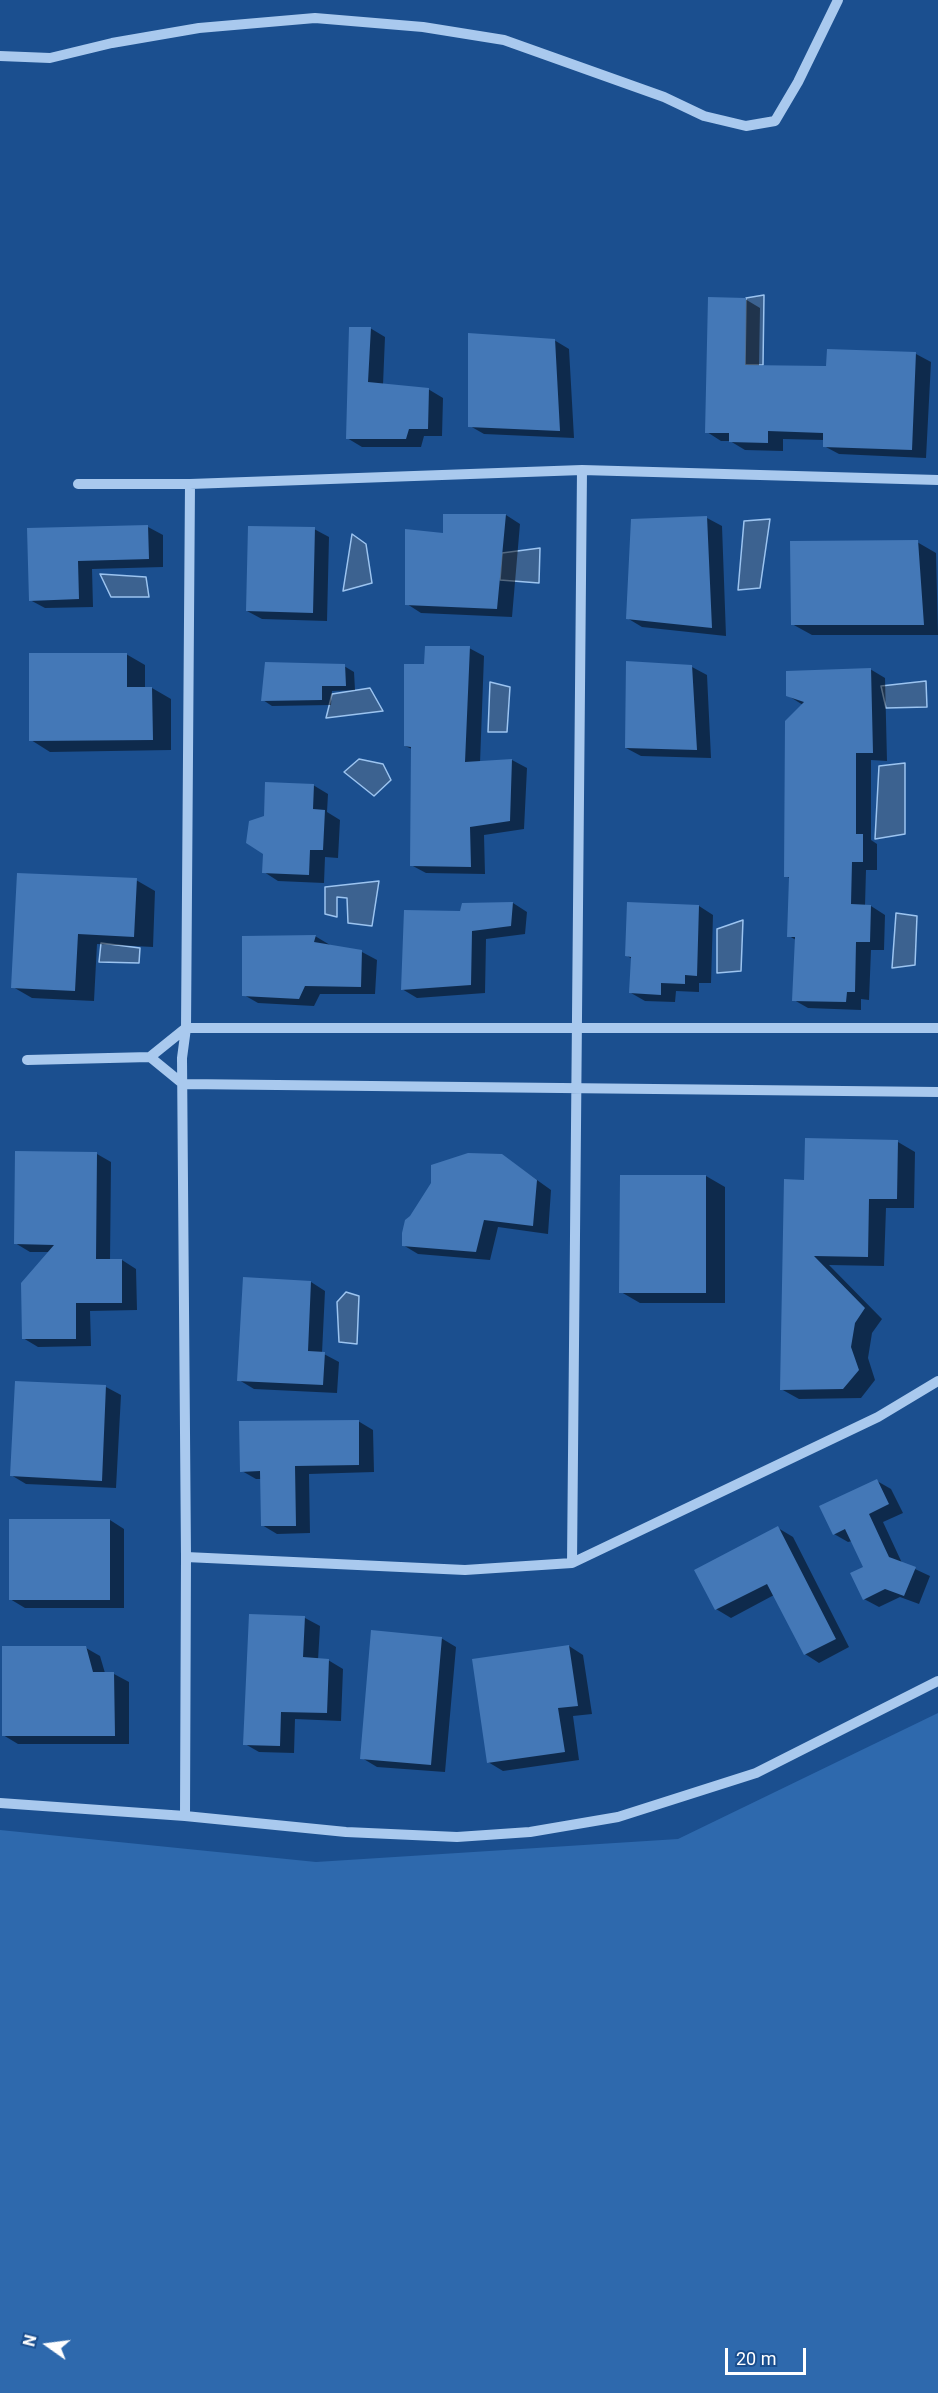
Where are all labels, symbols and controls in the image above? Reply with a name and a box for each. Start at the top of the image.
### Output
north arrow [18,2315,78,2375]
text: N [19,2333,41,2348]
scale bar [728,2336,809,2374]
text: 20 m [736,2348,776,2369]

